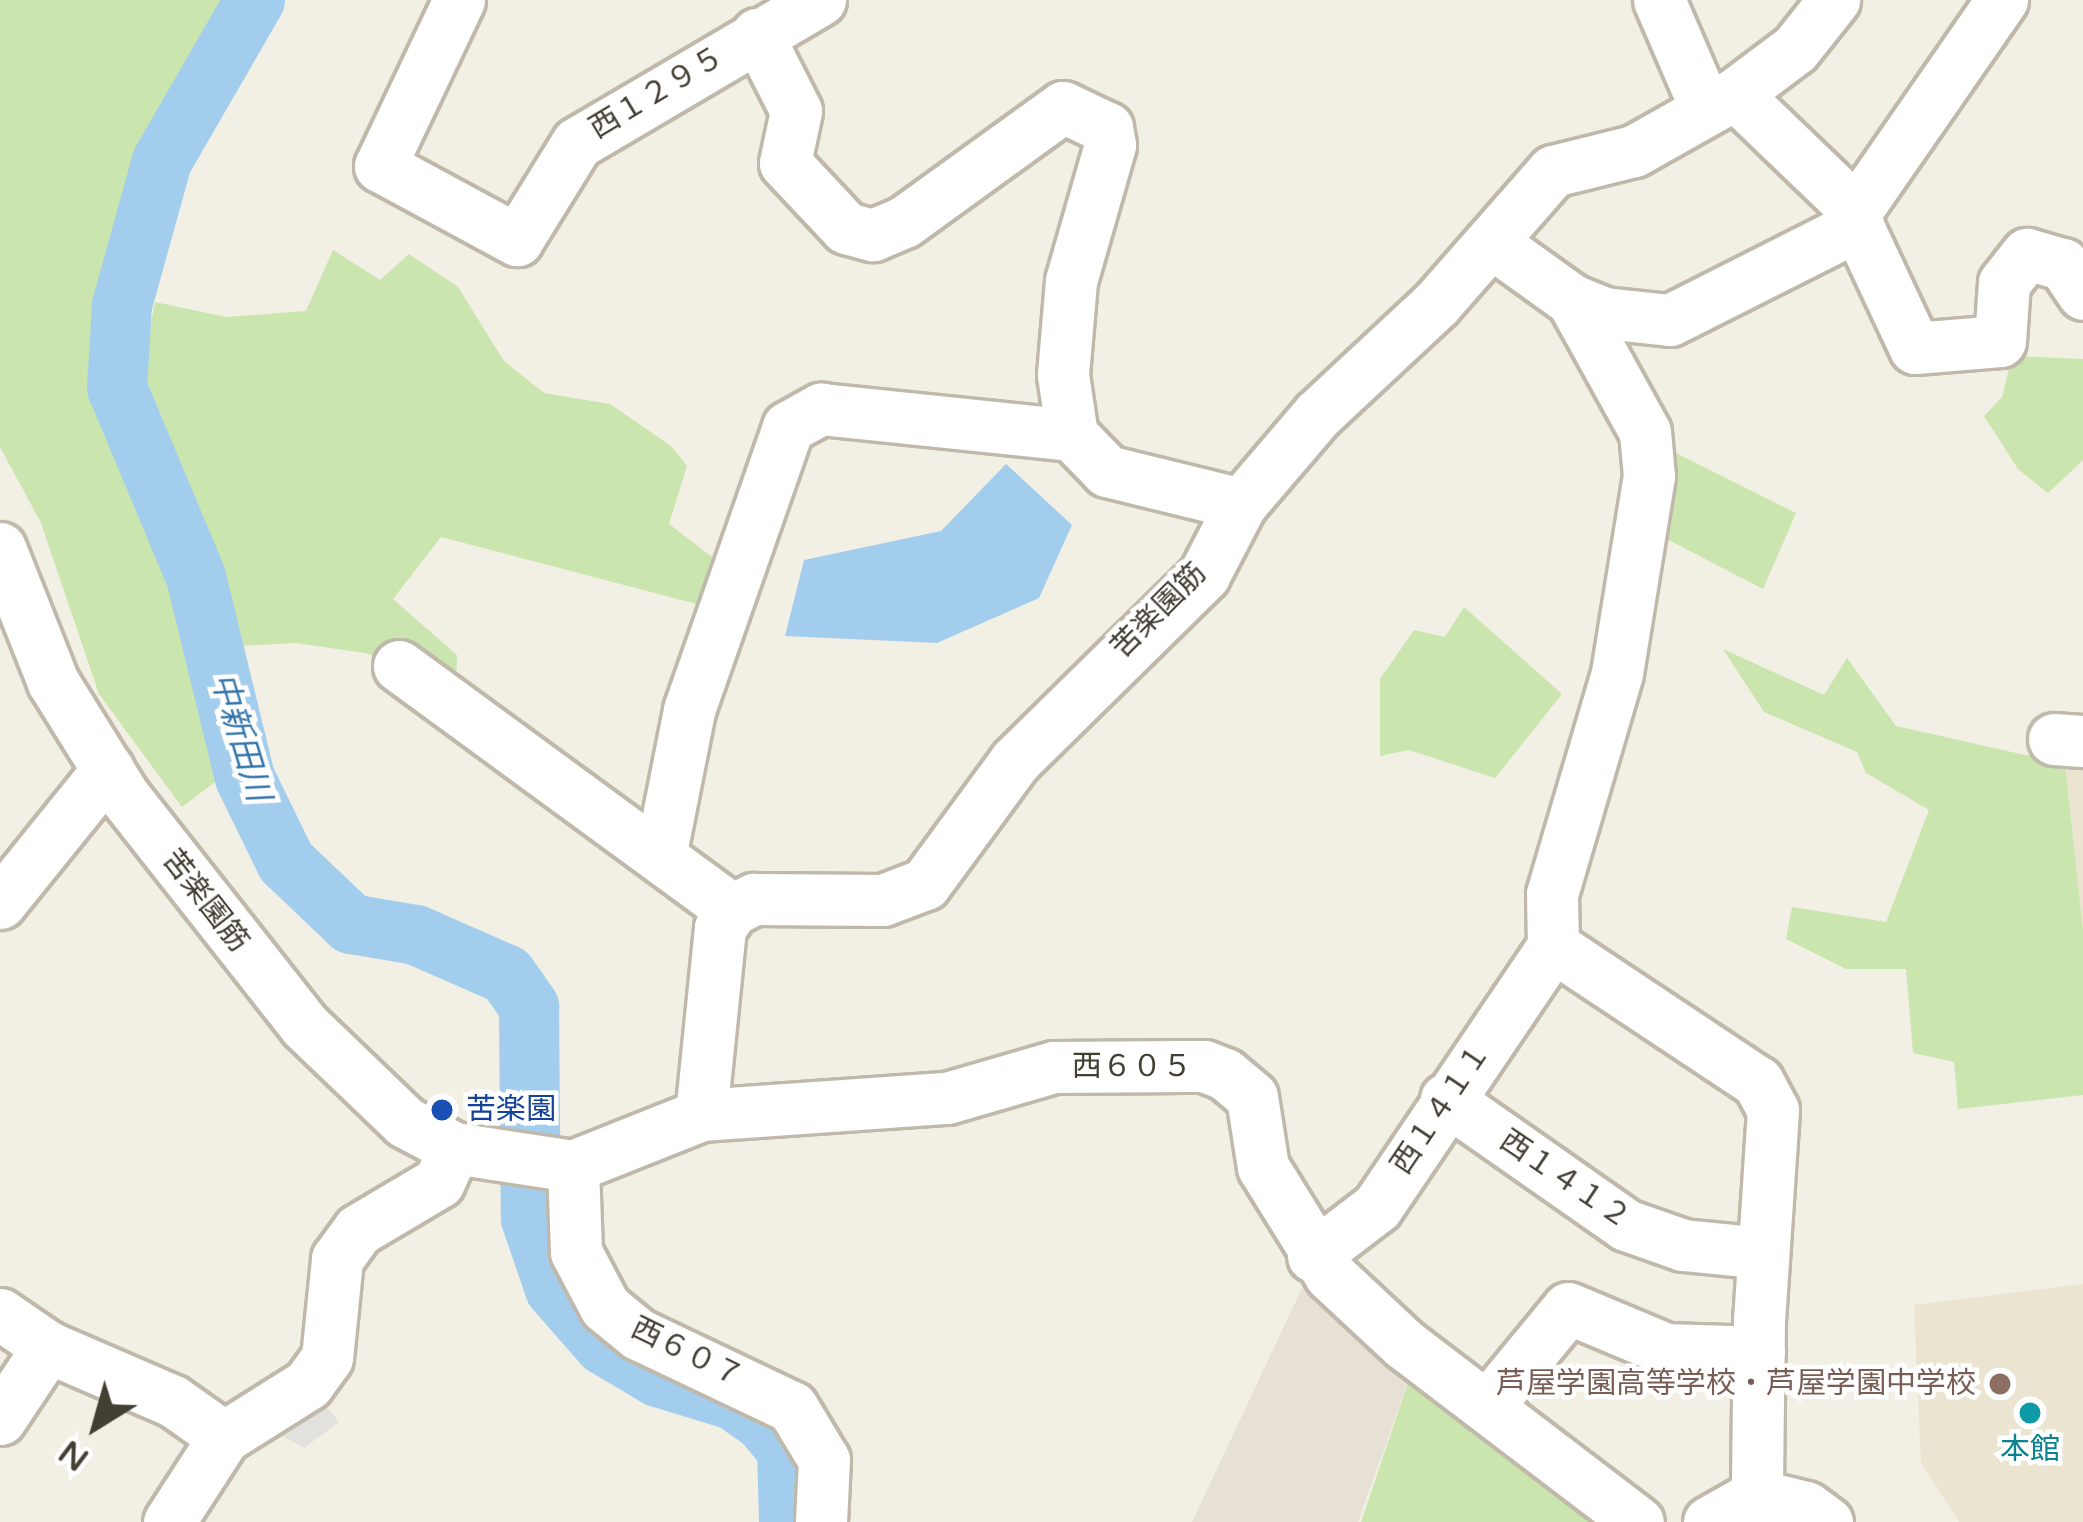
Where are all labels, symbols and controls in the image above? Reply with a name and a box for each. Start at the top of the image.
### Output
street label: 西１２９５ [583,39,731,147]
street label: 苦楽園筋 [1104,556,1214,666]
water label: 中新田川 [202,668,278,806]
street label: 苦楽園筋 [154,843,256,959]
street label: 西１４１１ [1384,1037,1498,1181]
street label: 西６０５ [1072,1049,1192,1085]
place label: 苦楽園 [466,1092,556,1128]
marker: 苦楽園 [429,1097,455,1123]
street label: 西１４１２ [1493,1123,1637,1237]
street label: 西６０７ [625,1311,749,1395]
north arrow [36,1366,156,1486]
place label: 芦屋学園高等学校・芦屋学園中学校 [1496,1366,1976,1402]
marker: 芦屋学園高等学校・芦屋学園中学校 [1987,1371,2013,1397]
marker: 本館 [2017,1400,2043,1426]
text: N [52,1432,96,1479]
place label: 本館 [2000,1432,2060,1468]

